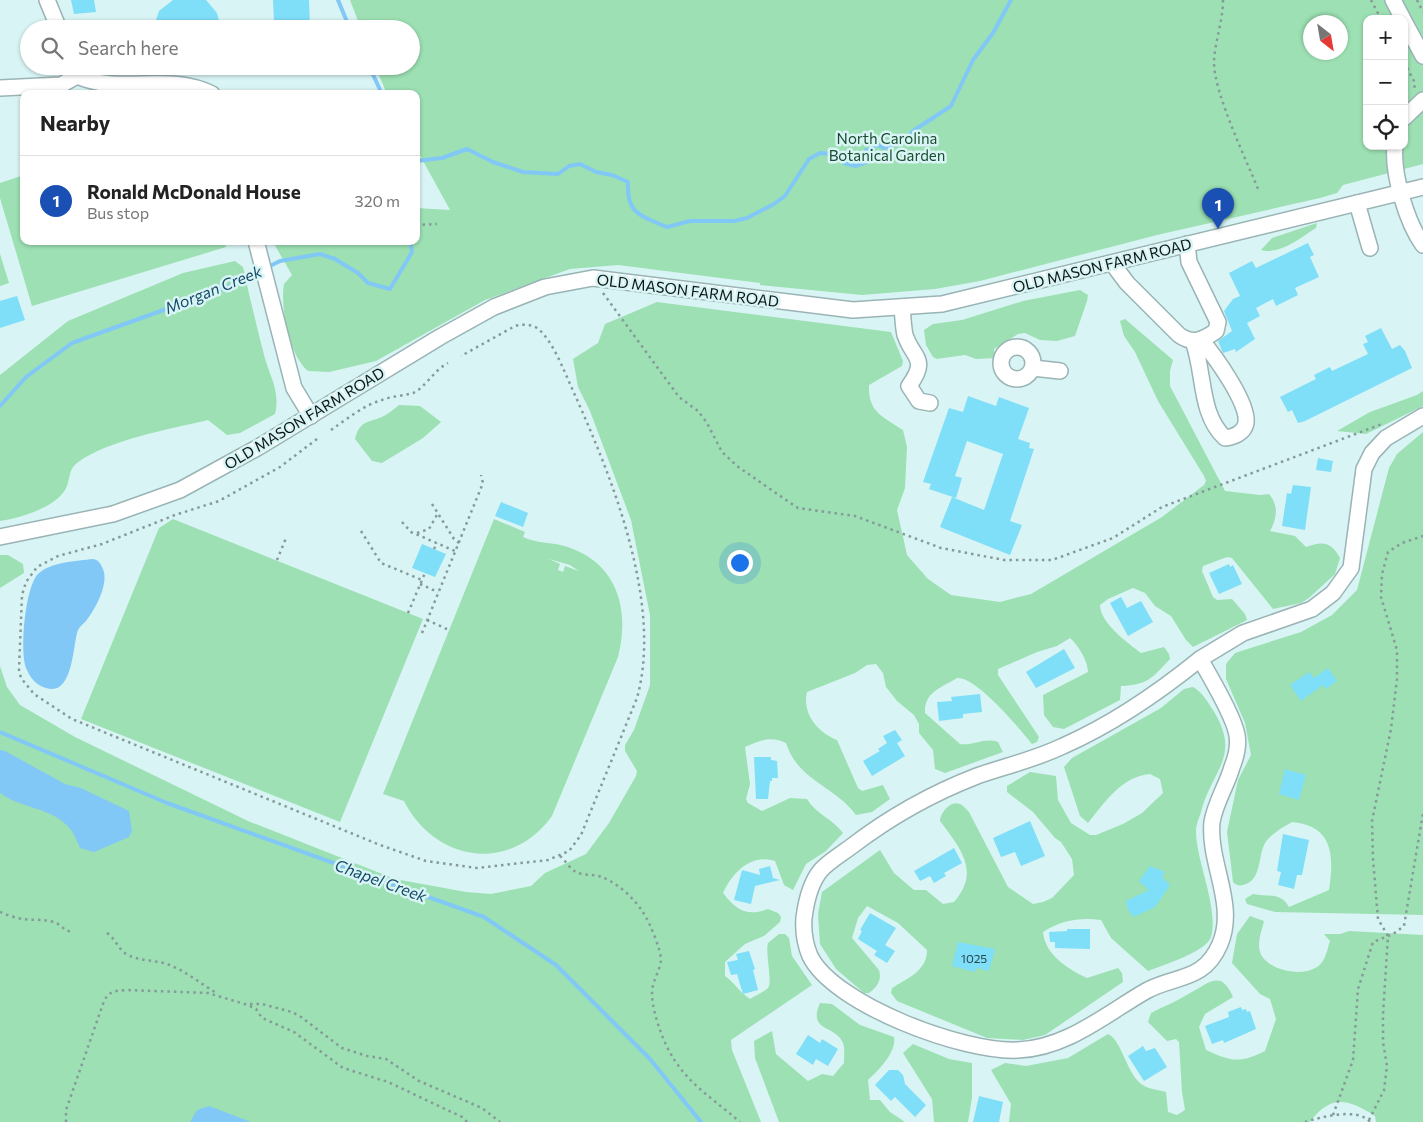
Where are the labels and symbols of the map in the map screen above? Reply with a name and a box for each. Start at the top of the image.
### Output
north arrow [1303,15,1348,60]
park label: North Carolina Botanical Garden [829,129,945,164]
pin: 1 [1202,188,1234,229]
street label: OLD MASON FARM ROAD [1011,234,1193,296]
water label: Morgan Creek [162,261,265,317]
street label: OLD MASON FARM ROAD [596,270,780,310]
street label: OLD MASON FARM ROAD [221,363,387,473]
your location [727,550,753,576]
water label: Chapel Creek [333,855,430,905]
house number: 1025 [961,951,987,965]

